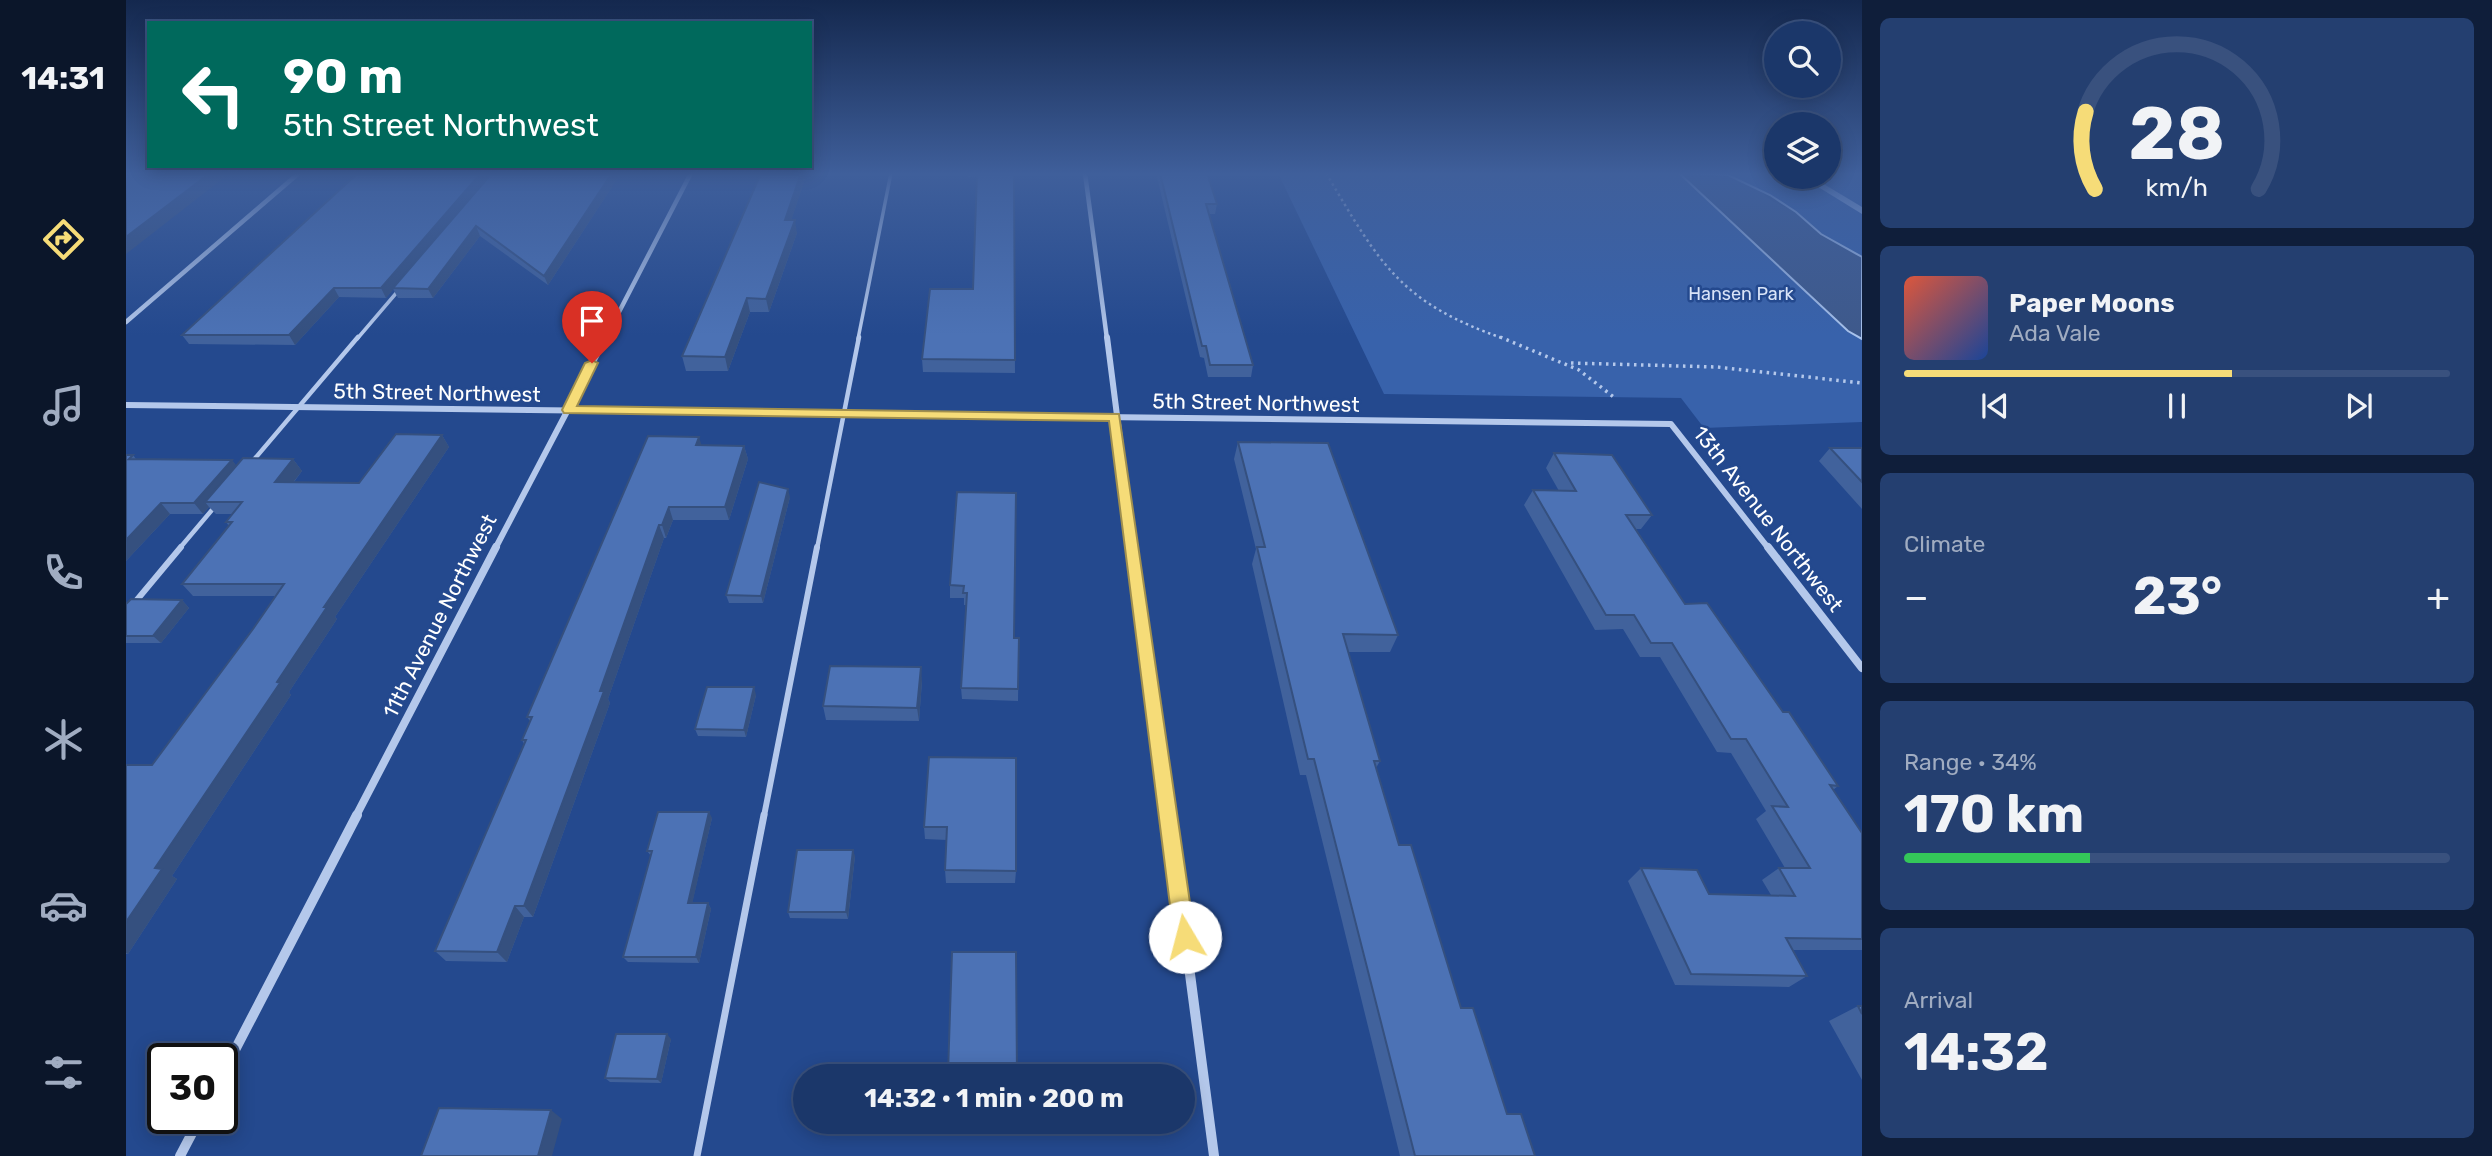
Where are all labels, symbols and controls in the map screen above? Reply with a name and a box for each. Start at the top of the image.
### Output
map controls [1764,21,1841,189]
button: search [1764,21,1841,98]
text: 90 m [283,47,403,105]
icon: left [168,49,259,140]
text: 14:31 [21,59,105,97]
text: 28 [2129,91,2225,177]
text: 5th Street Northwest [283,106,599,144]
button: layers [1764,112,1841,189]
text: km/h [2146,173,2208,202]
icon: directions [39,215,88,264]
park label: Hansen Park [1688,283,1795,305]
text: Paper Moons [2009,288,2175,319]
pin [562,291,622,363]
icon: arrive [573,302,611,340]
text: Ada Vale [2009,319,2101,347]
street label: 5th Street Northwest [333,378,541,407]
icon: music [39,381,88,430]
icon: previous [1976,387,2014,425]
icon: pause [2158,387,2196,425]
icon: next [2340,387,2378,425]
street label: 5th Street Northwest [1152,388,1360,417]
street label: 13th Avenue Northwest [1688,421,1849,616]
street label: 11th Avenue Northwest [377,510,502,722]
text: Climate [1904,530,1985,558]
icon: phone [39,548,88,597]
text: 23° [2133,565,2222,627]
text: − [1904,574,1929,620]
text: + [2426,574,2450,620]
icon: climate [39,715,88,764]
text: Range · 34% [1904,748,2037,776]
text: 170 km [1904,783,2084,845]
icon: car [39,881,88,930]
position arrow [1148,900,1222,974]
text: Arrival [1904,986,1973,1014]
text: 14:32 [1904,1021,2049,1083]
speed limit sign: 30 [147,1043,238,1134]
icon: filters [39,1048,88,1097]
text: 14:32 · 1 min · 200 m [864,1083,1124,1114]

